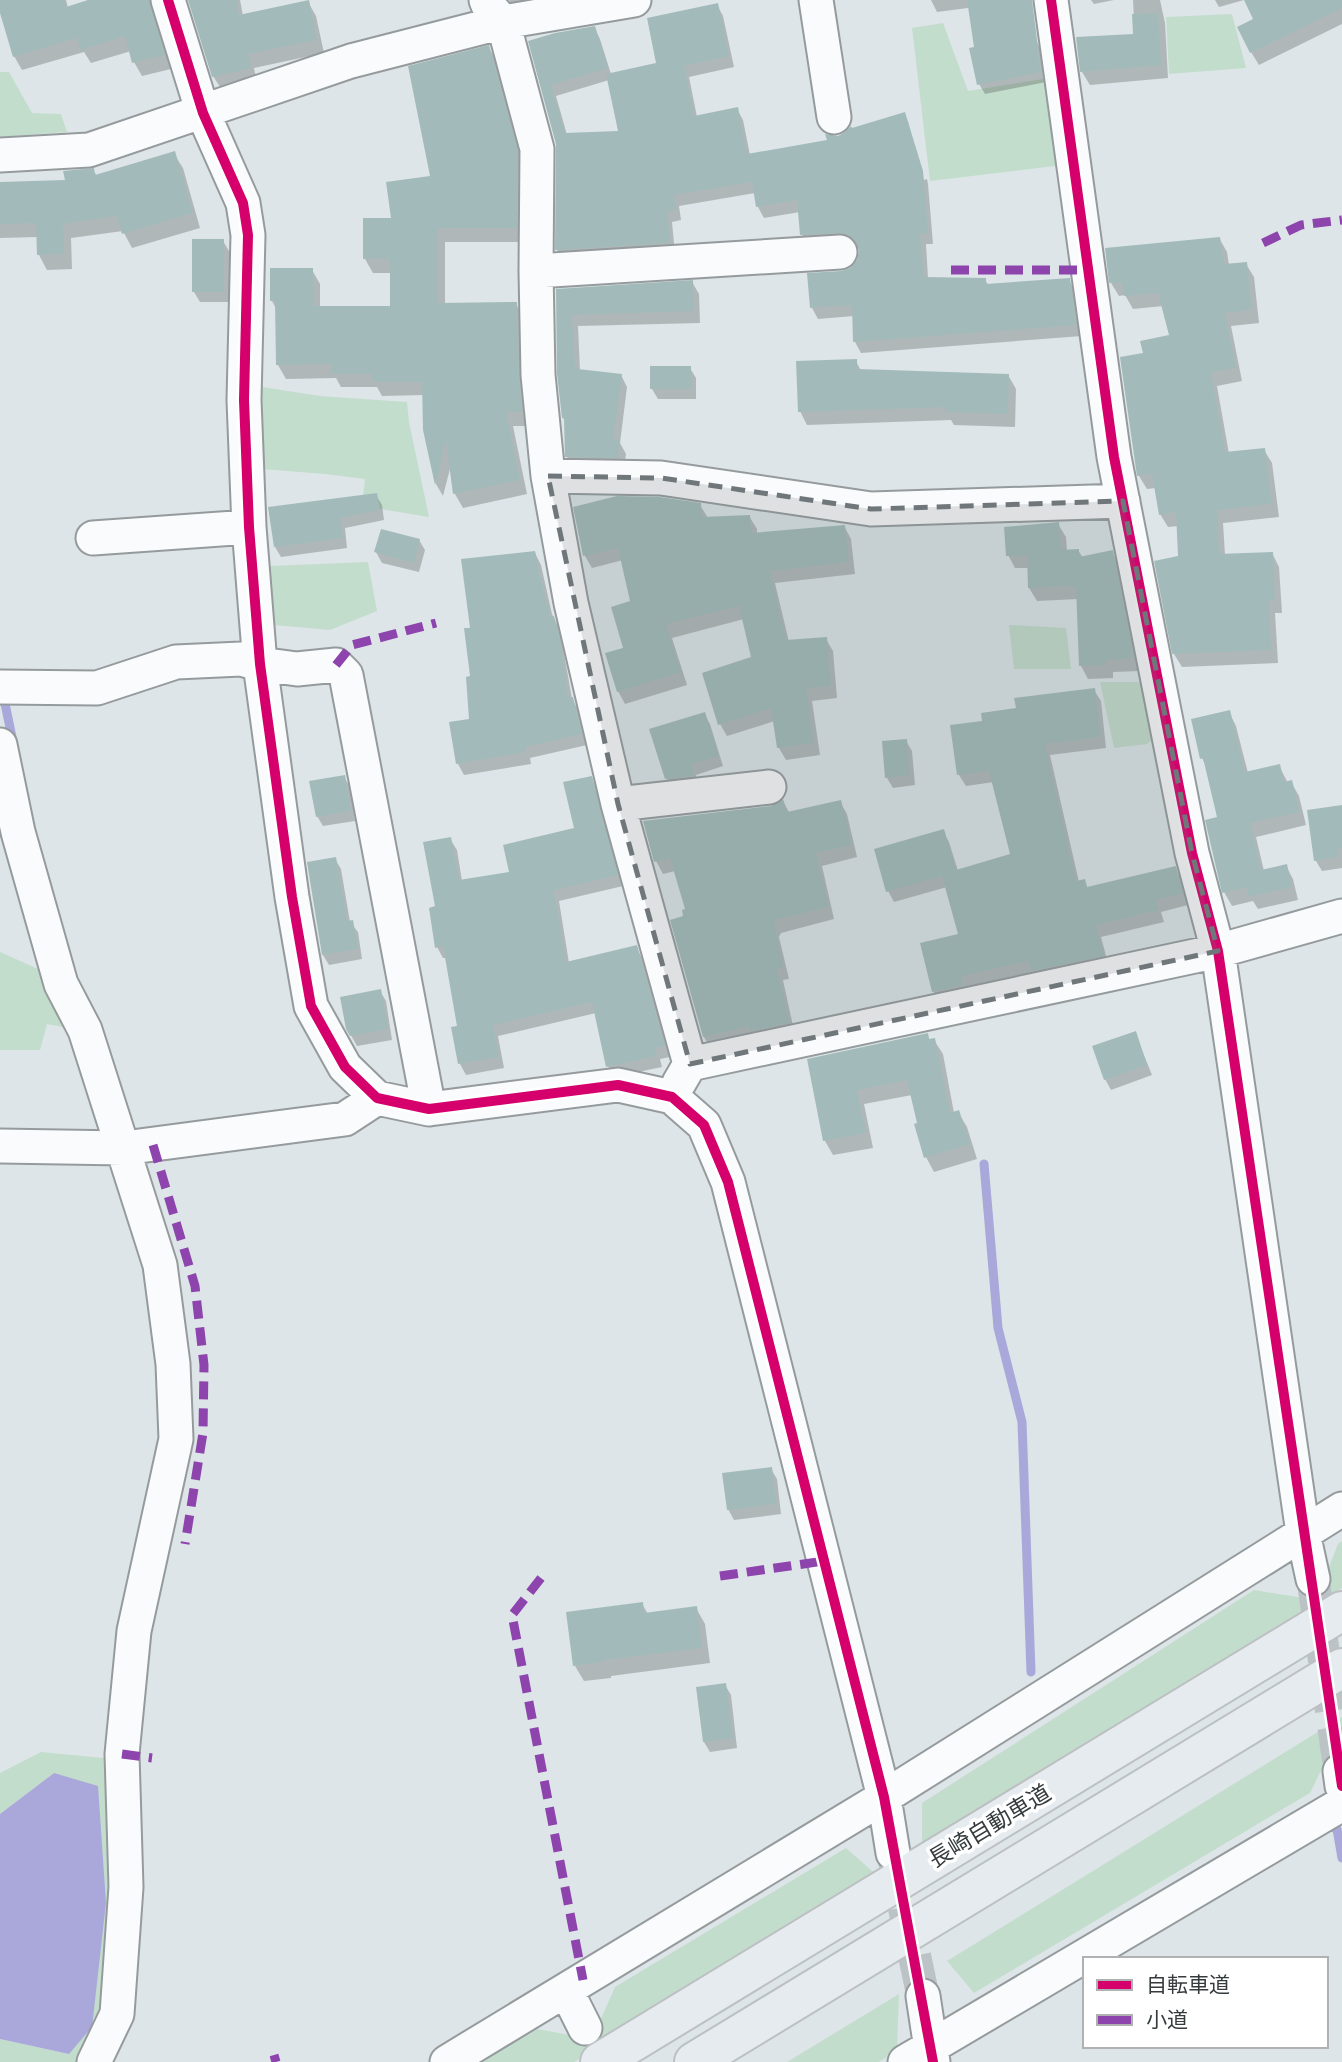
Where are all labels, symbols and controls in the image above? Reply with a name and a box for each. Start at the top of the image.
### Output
street label: 長崎自動車道 [922,1777,1056,1873]
legend [1083,1957,1328,2048]
text: 自転車道 [1146,1970,1230,1998]
text: 小道 [1146,2005,1188,2033]

